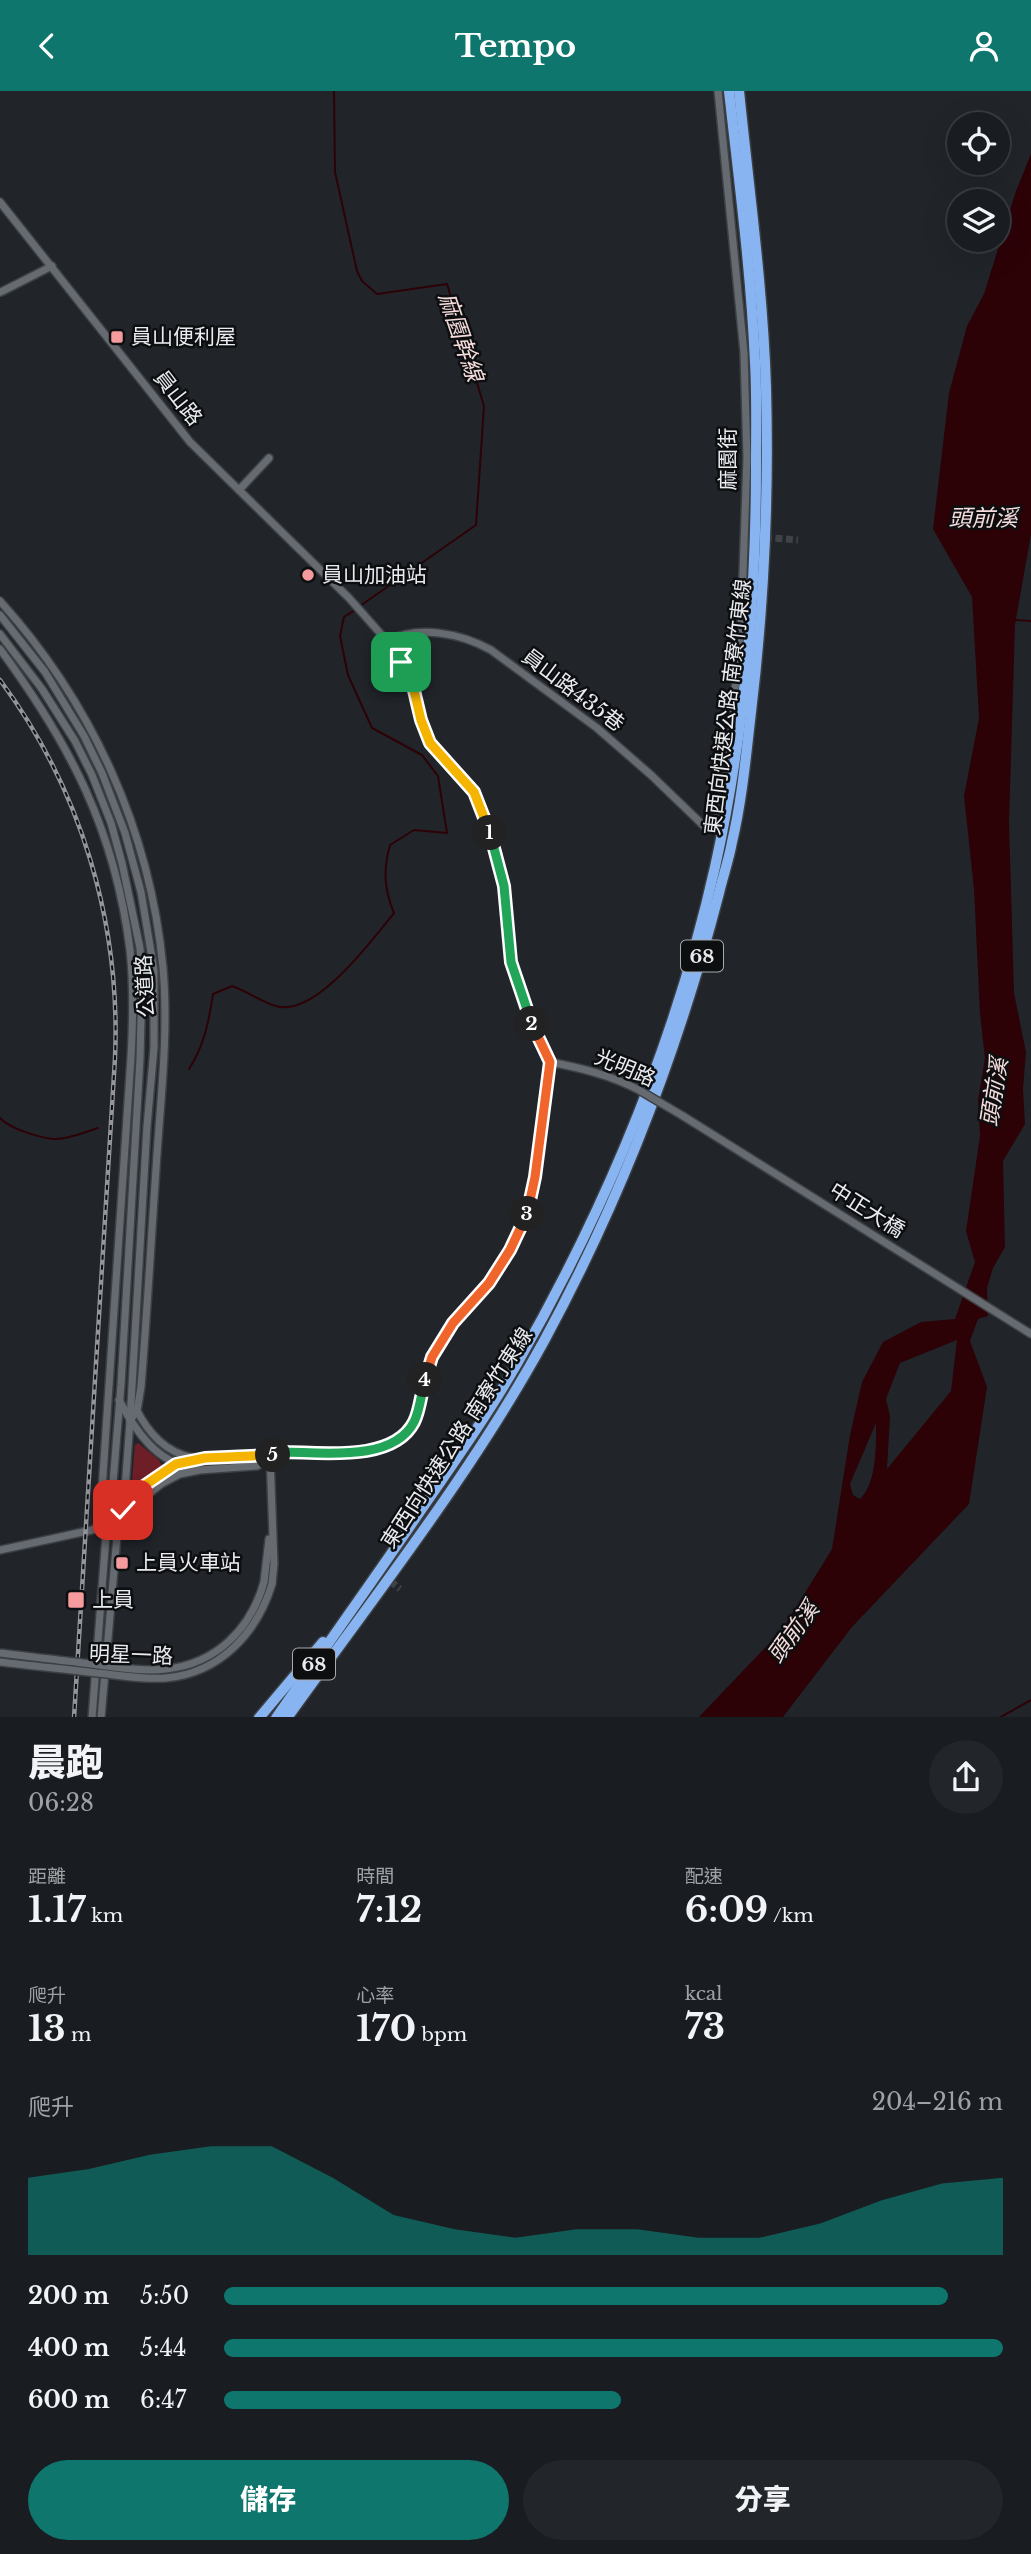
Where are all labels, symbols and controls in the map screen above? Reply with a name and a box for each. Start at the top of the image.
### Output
text: Tempo [455,26,576,66]
icon: back [28,27,66,65]
icon: person [965,27,1003,65]
map controls [947,112,1010,252]
button: locate [947,112,1010,175]
button: layers [947,189,1010,252]
water label: 麻園幹線 [433,289,490,388]
place label: 員山便利屋 [131,324,236,350]
marker: 員山便利屋 [109,329,125,345]
street label: 員山路 [148,365,208,431]
street label: 麻園街 [715,428,741,491]
water label: 頭前溪 [949,504,1021,532]
place label: 員山加油站 [322,562,427,588]
marker: 員山加油站 [300,567,316,583]
street label: 東西向快速公路 南寮竹東線 [699,577,757,837]
pin [371,632,431,692]
icon: arrive [382,643,420,681]
street label: 員山路435巷 [517,643,629,737]
pin: 1 [472,815,508,851]
text: 1 [485,821,494,844]
road number: 68 [681,941,723,971]
street label: 公道路 [130,954,160,1018]
pin: 2 [514,1007,550,1041]
text: 2 [525,1012,538,1035]
street label: 光明路 [591,1044,659,1092]
water label: 頭前溪 [975,1053,1014,1128]
street label: 中正大橋 [824,1177,910,1243]
pin: 3 [510,1197,544,1231]
text: 3 [520,1202,533,1225]
street label: 東西向快速公路 南寮竹東線 [376,1323,538,1553]
pin: 4 [408,1363,442,1397]
text: 4 [418,1368,431,1391]
pin: 5 [256,1437,290,1473]
text: 5 [267,1443,278,1466]
pin [93,1480,153,1540]
icon: check [104,1491,142,1529]
place label: 上員火車站 [136,1550,241,1576]
marker: 上員火車站 [114,1555,130,1571]
place label: 上員 [92,1587,134,1613]
marker: 上員 [66,1590,86,1610]
water label: 頭前溪 [761,1593,826,1668]
street label: 明星一路 [89,1641,173,1669]
road number: 68 [293,1649,335,1679]
text: 晨跑 [28,1739,104,1786]
button: share [929,1740,1003,1814]
text: 06:28 [28,1789,94,1817]
text: 距離 [28,1865,66,1888]
text: 時間 [356,1865,394,1888]
text: 配速 [685,1865,723,1888]
text: 1.17 [28,1888,86,1931]
text: 7:12 [356,1888,422,1931]
text: 6:09 [685,1888,768,1931]
text: km [86,1904,123,1927]
text: /km [768,1904,814,1927]
text: kcal [685,1982,723,2005]
text: 爬升 [28,1984,66,2007]
text: 心率 [356,1984,394,2007]
text: 73 [685,2005,725,2048]
text: 13 [28,2007,66,2050]
text: 170 [356,2007,416,2050]
text: m [66,2023,91,2046]
text: bpm [416,2023,467,2046]
text: 204–216 m [872,2088,1003,2116]
text: 爬升 [28,2093,74,2121]
text: 200 m [28,2282,109,2310]
text: 5:50 [140,2282,189,2310]
text: 400 m [28,2334,110,2362]
text: 5:44 [140,2334,187,2362]
text: 600 m [28,2386,110,2414]
text: 6:47 [140,2386,186,2414]
button: 儲存 [28,2460,509,2540]
button: 分享 [523,2460,1003,2540]

